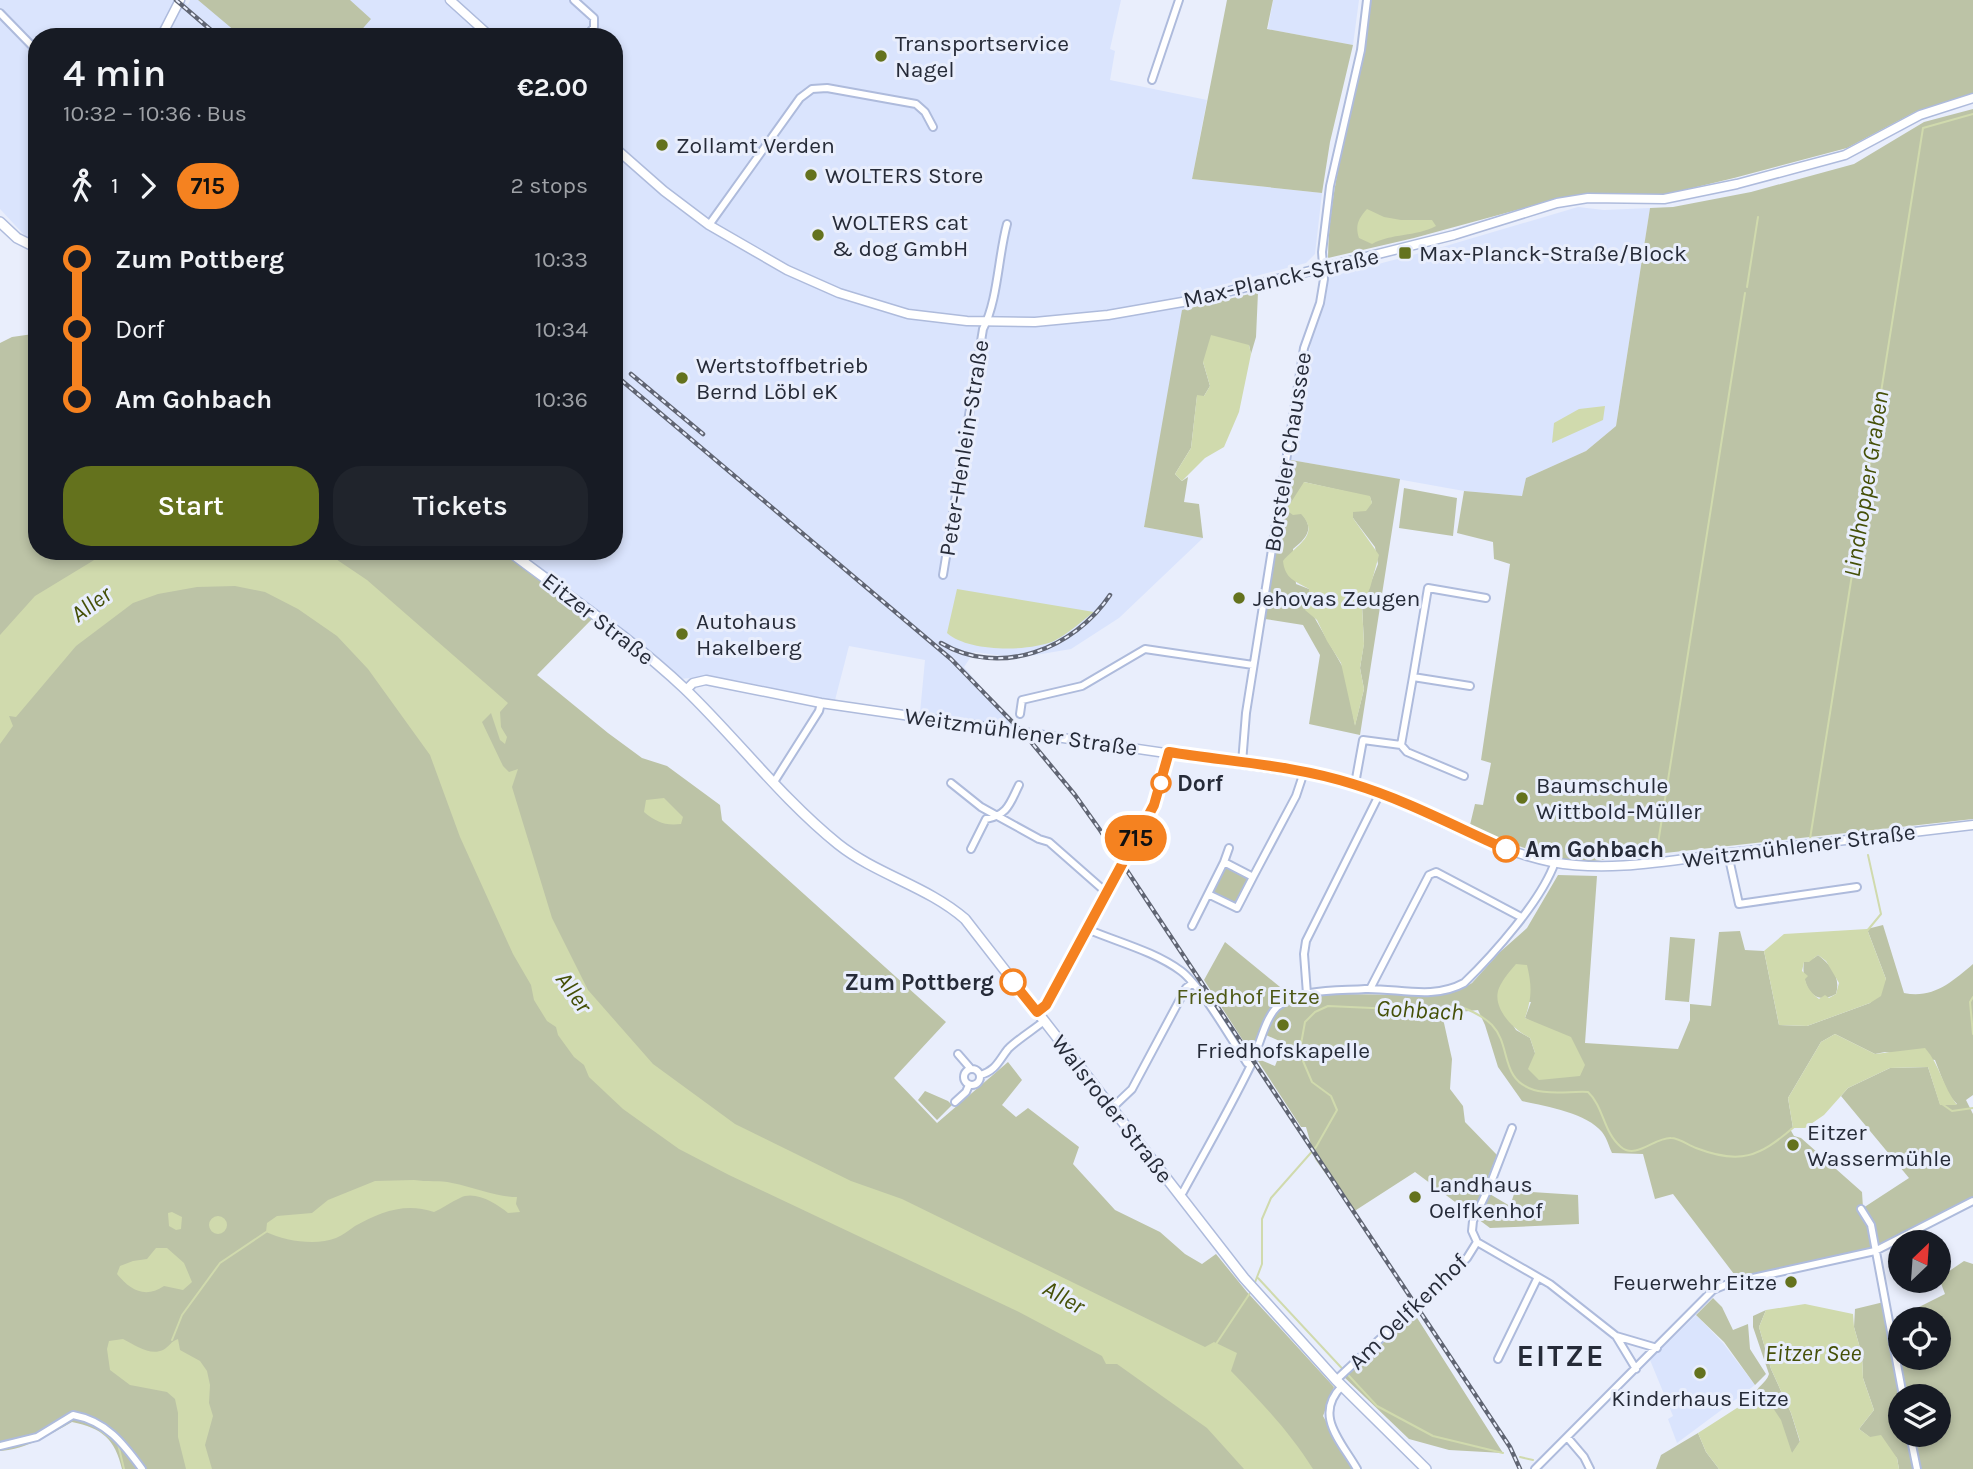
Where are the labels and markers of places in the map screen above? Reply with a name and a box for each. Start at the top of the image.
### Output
place label: Transportservice Nagel [895,30,1069,83]
marker: Transportservice Nagel [873,48,889,64]
place label: Zollamt Verden [676,132,835,159]
marker: Zollamt Verden [654,137,670,153]
place label: WOLTERS Store [825,162,983,189]
marker: WOLTERS Store [803,167,819,183]
place label: WOLTERS cat & dog GmbH [832,209,968,262]
marker: WOLTERS cat & dog GmbH [810,227,826,243]
place label: Max-Planck-Straße/Block [1419,240,1687,267]
marker: Max-Planck-Straße/Block [1397,245,1413,261]
place label: Wertstoffbetrieb Bernd Löbl eK [696,352,868,405]
marker: Wertstoffbetrieb Bernd Löbl eK [674,370,690,386]
place label: Jehovas Zeugen [1253,585,1420,612]
marker: Jehovas Zeugen [1231,590,1247,606]
place label: Autohaus Hakelberg [696,608,802,661]
marker: Autohaus Hakelberg [674,626,690,642]
place label: Dorf [1177,770,1224,797]
place label: Baumschule Wittbold-Müller [1536,772,1702,825]
marker: Dorf [1151,773,1171,793]
marker: Baumschule Wittbold-Müller [1514,790,1530,806]
marker: Am Gohbach [1493,836,1519,862]
place label: Am Gohbach [1525,836,1664,863]
place label: Zum Pottberg [844,969,994,996]
marker: Zum Pottberg [1000,969,1026,995]
marker: Friedhofskapelle [1275,1017,1291,1033]
place label: Friedhofskapelle [1196,1037,1370,1064]
place label: Eitzer Wassermühle [1807,1119,1951,1172]
marker: Eitzer Wassermühle [1785,1137,1801,1153]
place label: Landhaus Oelfkenhof [1429,1171,1543,1224]
marker: Landhaus Oelfkenhof [1407,1189,1423,1205]
place label: Feuerwehr Eitze [1612,1269,1777,1296]
marker: Feuerwehr Eitze [1783,1274,1799,1290]
marker: Kinderhaus Eitze [1692,1365,1708,1381]
place label: Kinderhaus Eitze [1611,1385,1789,1412]

